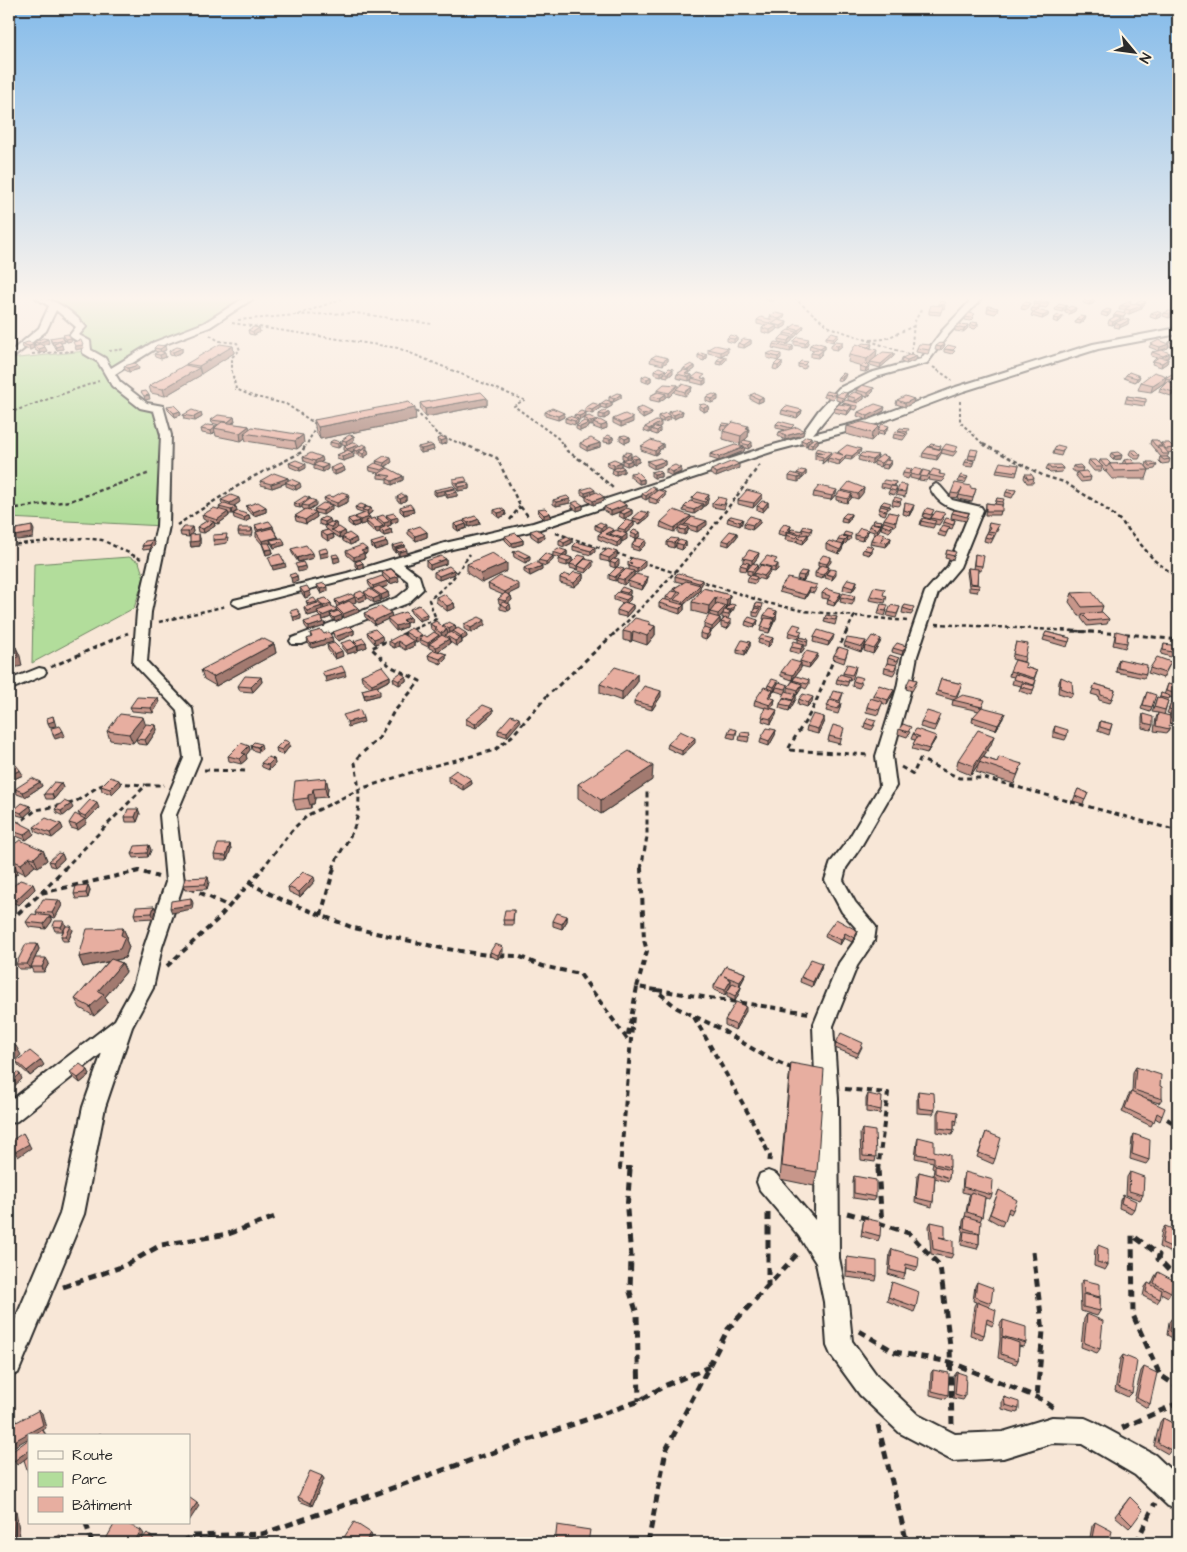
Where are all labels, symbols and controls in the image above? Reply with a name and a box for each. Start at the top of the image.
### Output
north arrow [1110,28,1160,78]
text: N [1134,49,1155,67]
legend [28,1434,190,1524]
text: Route [72,1445,113,1466]
text: Parc [72,1469,107,1490]
text: Bâtiment [72,1495,132,1516]

